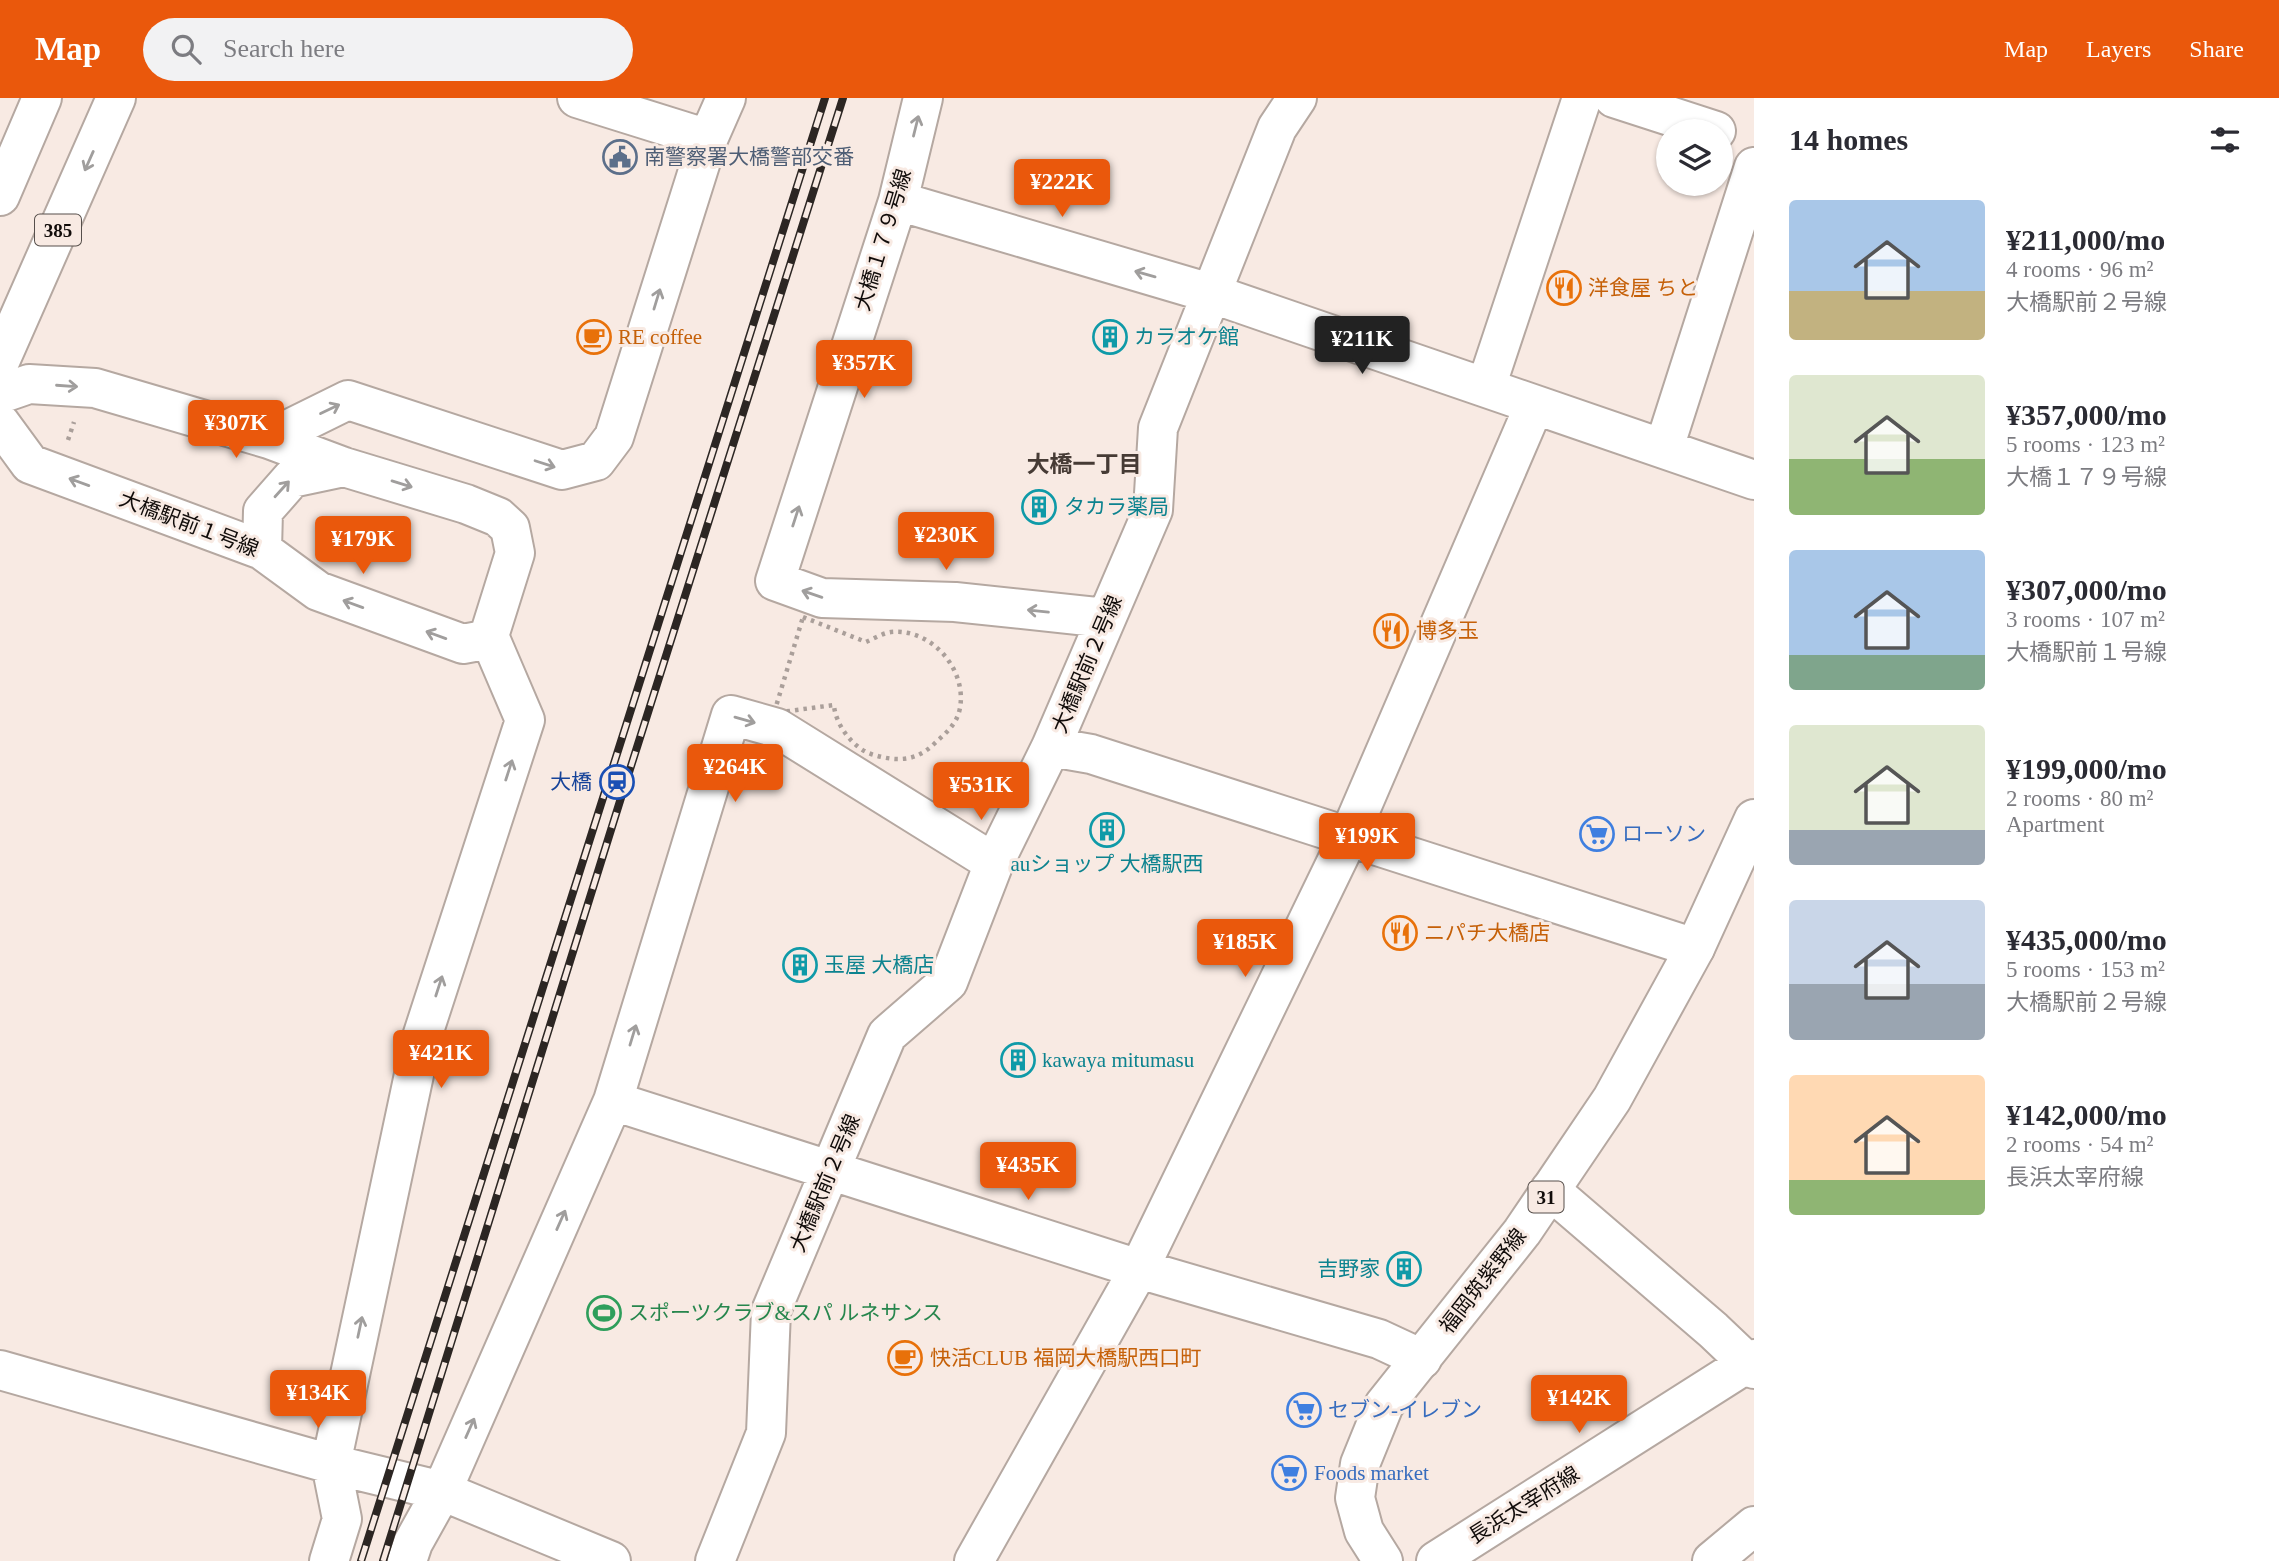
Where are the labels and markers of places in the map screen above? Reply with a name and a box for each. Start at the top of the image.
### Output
public building icon: 南警察署大橋警部交番 [601,138,639,176]
place label: 南警察署大橋警部交番 [644,145,854,169]
pin: ¥222K [1013,159,1111,219]
restaurant icon: 洋食屋 ちと [1545,269,1583,307]
place label: 洋食屋 ちと [1588,276,1698,300]
pin: ¥211K [1313,316,1411,376]
cafe icon: RE coffee [575,318,613,356]
building icon: カラオケ館 [1091,318,1129,356]
place label: RE coffee [618,325,702,349]
place label: カラオケ館 [1134,325,1239,349]
pin: ¥357K [815,341,913,400]
pin: ¥307K [187,400,285,460]
building icon: タカラ薬局 [1020,488,1058,526]
place label: タカラ薬局 [1064,495,1169,519]
pin: ¥230K [897,512,995,572]
pin: ¥179K [314,517,412,576]
restaurant icon: 博多玉 [1372,612,1410,650]
place label: 博多玉 [1416,619,1479,643]
pin: ¥264K [686,744,784,804]
pin: ¥531K [932,762,1030,822]
station icon: 大橋 [598,763,636,801]
place label: 大橋 [550,770,592,794]
building icon: auショップ 大橋駅西 [1088,811,1126,849]
pin: ¥199K [1318,814,1416,873]
supermarket icon: ローソン [1578,815,1616,853]
place label: ローソン [1622,822,1706,846]
place label: auショップ 大橋駅西 [1010,852,1204,876]
restaurant icon: ニパチ大橋店 [1381,914,1419,952]
pin: ¥185K [1196,920,1294,979]
place label: ニパチ大橋店 [1424,921,1550,945]
building icon: 玉屋 大橋店 [781,946,819,984]
place label: 玉屋 大橋店 [824,953,934,977]
pin: ¥421K [392,1030,490,1090]
building icon: kawaya mitumasu [999,1041,1037,1079]
place label: kawaya mitumasu [1042,1048,1195,1072]
pin: ¥435K [979,1142,1077,1202]
building icon: 吉野家 [1385,1250,1423,1288]
place label: 吉野家 [1317,1257,1380,1281]
sports icon: スポーツクラブ&スパ ルネサンス [585,1294,623,1332]
place label: スポーツクラブ&スパ ルネサンス [628,1301,943,1325]
cafe icon: 快活CLUB 福岡大橋駅西口町 [886,1339,924,1377]
place label: 快活CLUB 福岡大橋駅西口町 [930,1346,1201,1370]
pin: ¥134K [269,1370,367,1430]
pin: ¥142K [1530,1376,1628,1435]
supermarket icon: セブン-イレブン [1285,1391,1323,1429]
place label: セブン-イレブン [1328,1398,1482,1422]
supermarket icon: Foods market [1270,1454,1308,1492]
place label: Foods market [1314,1461,1429,1485]

